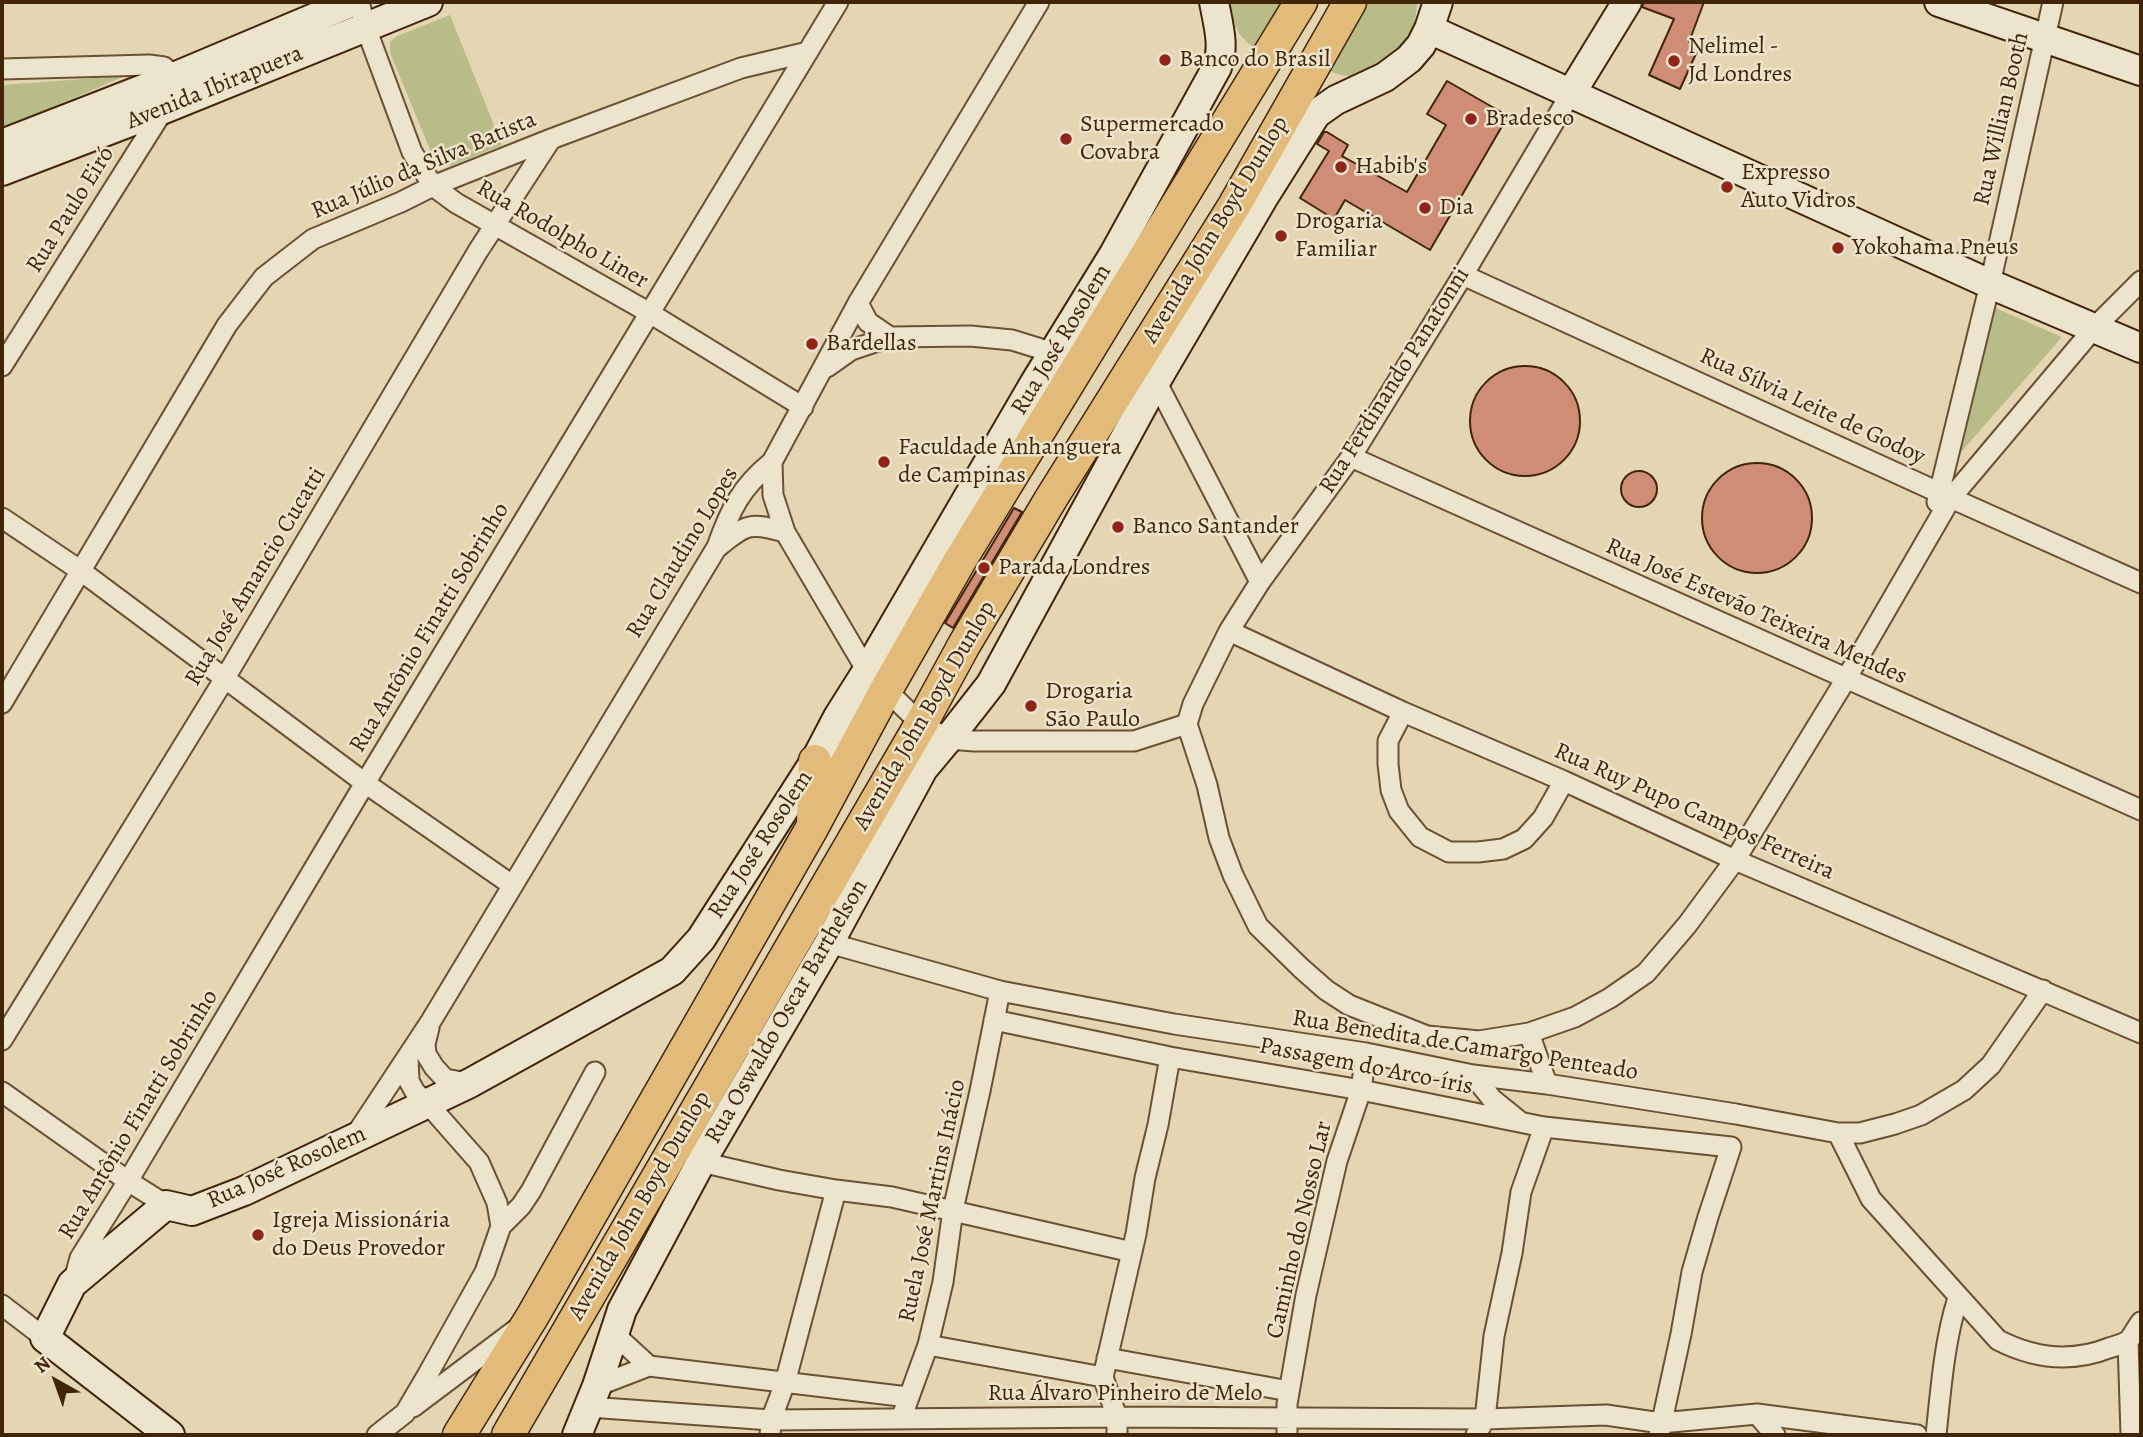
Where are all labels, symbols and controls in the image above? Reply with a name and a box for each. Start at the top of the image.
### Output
street label: Rua Willian Booth [1968,29,2036,209]
place label: Nelimel - Jd Londres [1688,33,1792,89]
street label: Avenida Ibirapuera [123,40,307,136]
place label: Banco do Brasil [1179,46,1330,74]
marker: Banco do Brasil [1157,52,1173,68]
marker: Nelimel - Jd Londres [1666,53,1682,69]
place label: Bradesco [1485,105,1574,133]
street label: Rua Júlio da Silva Batista [307,106,541,226]
place label: Supermercado Covabra [1080,111,1224,167]
street label: Avenida John Boyd Dunlop [1137,111,1295,349]
marker: Bradesco [1463,111,1479,127]
marker: Supermercado Covabra [1058,131,1074,147]
street label: Rua Paulo Eiró [21,142,121,278]
place label: Habib's [1355,153,1427,181]
marker: Habib's [1333,159,1349,175]
place label: Expresso Auto Vidros [1741,159,1856,215]
street label: Rua Rodolpho Liner [471,174,653,296]
marker: Expresso Auto Vidros [1719,179,1735,195]
place label: Dia [1439,194,1474,222]
marker: Dia [1417,200,1433,216]
place label: Drogaria Familiar [1295,208,1383,264]
marker: Drogaria Familiar [1273,228,1289,244]
place label: Yokohama Pneus [1852,234,2019,262]
marker: Yokohama Pneus [1830,240,1846,256]
street label: Rua José Rosolem [1006,259,1118,421]
street label: Rua Ferdinando Panatonni [1313,262,1477,500]
place label: Bardellas [826,330,917,358]
marker: Bardellas [804,336,820,352]
street label: Rua Sílvia Leite de Godoy [1695,342,1929,472]
place label: Faculdade Anhanguera de Campinas [898,434,1122,490]
marker: Faculdade Anhanguera de Campinas [876,454,892,470]
street label: Rua José Amancio Cucatti [179,462,333,692]
street label: Rua Claudino Lopes [621,462,745,644]
street label: Rua Antônio Finatti Sobrinho [344,498,516,758]
place label: Banco Santander [1132,513,1299,541]
marker: Banco Santander [1110,519,1126,535]
street label: Rua José Estevão Teixeira Mendes [1601,532,1911,692]
place label: Parada Londres [998,554,1150,582]
marker: Parada Londres [976,560,992,576]
street label: Avenida John Boyd Dunlop [848,596,1002,836]
place label: Drogaria São Paulo [1045,678,1140,734]
marker: Drogaria São Paulo [1023,698,1039,714]
street label: Rua Ruy Pupo Campos Ferreira [1549,737,1839,887]
street label: Rua José Rosolem [702,765,820,925]
street label: Rua Oswaldo Oscar Barthelson [699,875,875,1149]
street label: Rua Antônio Finatti Sobrinho [53,985,225,1245]
street label: Rua Benedita de Camargo Penteado [1290,1004,1640,1088]
street label: Passagem do Arco-íris [1257,1032,1475,1102]
street label: Ruela José Martins Inácio [893,1077,973,1325]
street label: Avenida John Boyd Dunlop [563,1086,717,1326]
street label: Caminho do Nosso Lar [1261,1118,1339,1342]
street label: Rua José Rosolem [203,1120,371,1216]
place label: Igreja Missionária do Deus Provedor [272,1207,450,1263]
marker: Igreja Missionária do Deus Provedor [250,1227,266,1243]
north arrow [21,1346,91,1416]
text: N [29,1351,56,1379]
street label: Rua Álvaro Pinheiro de Melo [987,1380,1263,1408]

